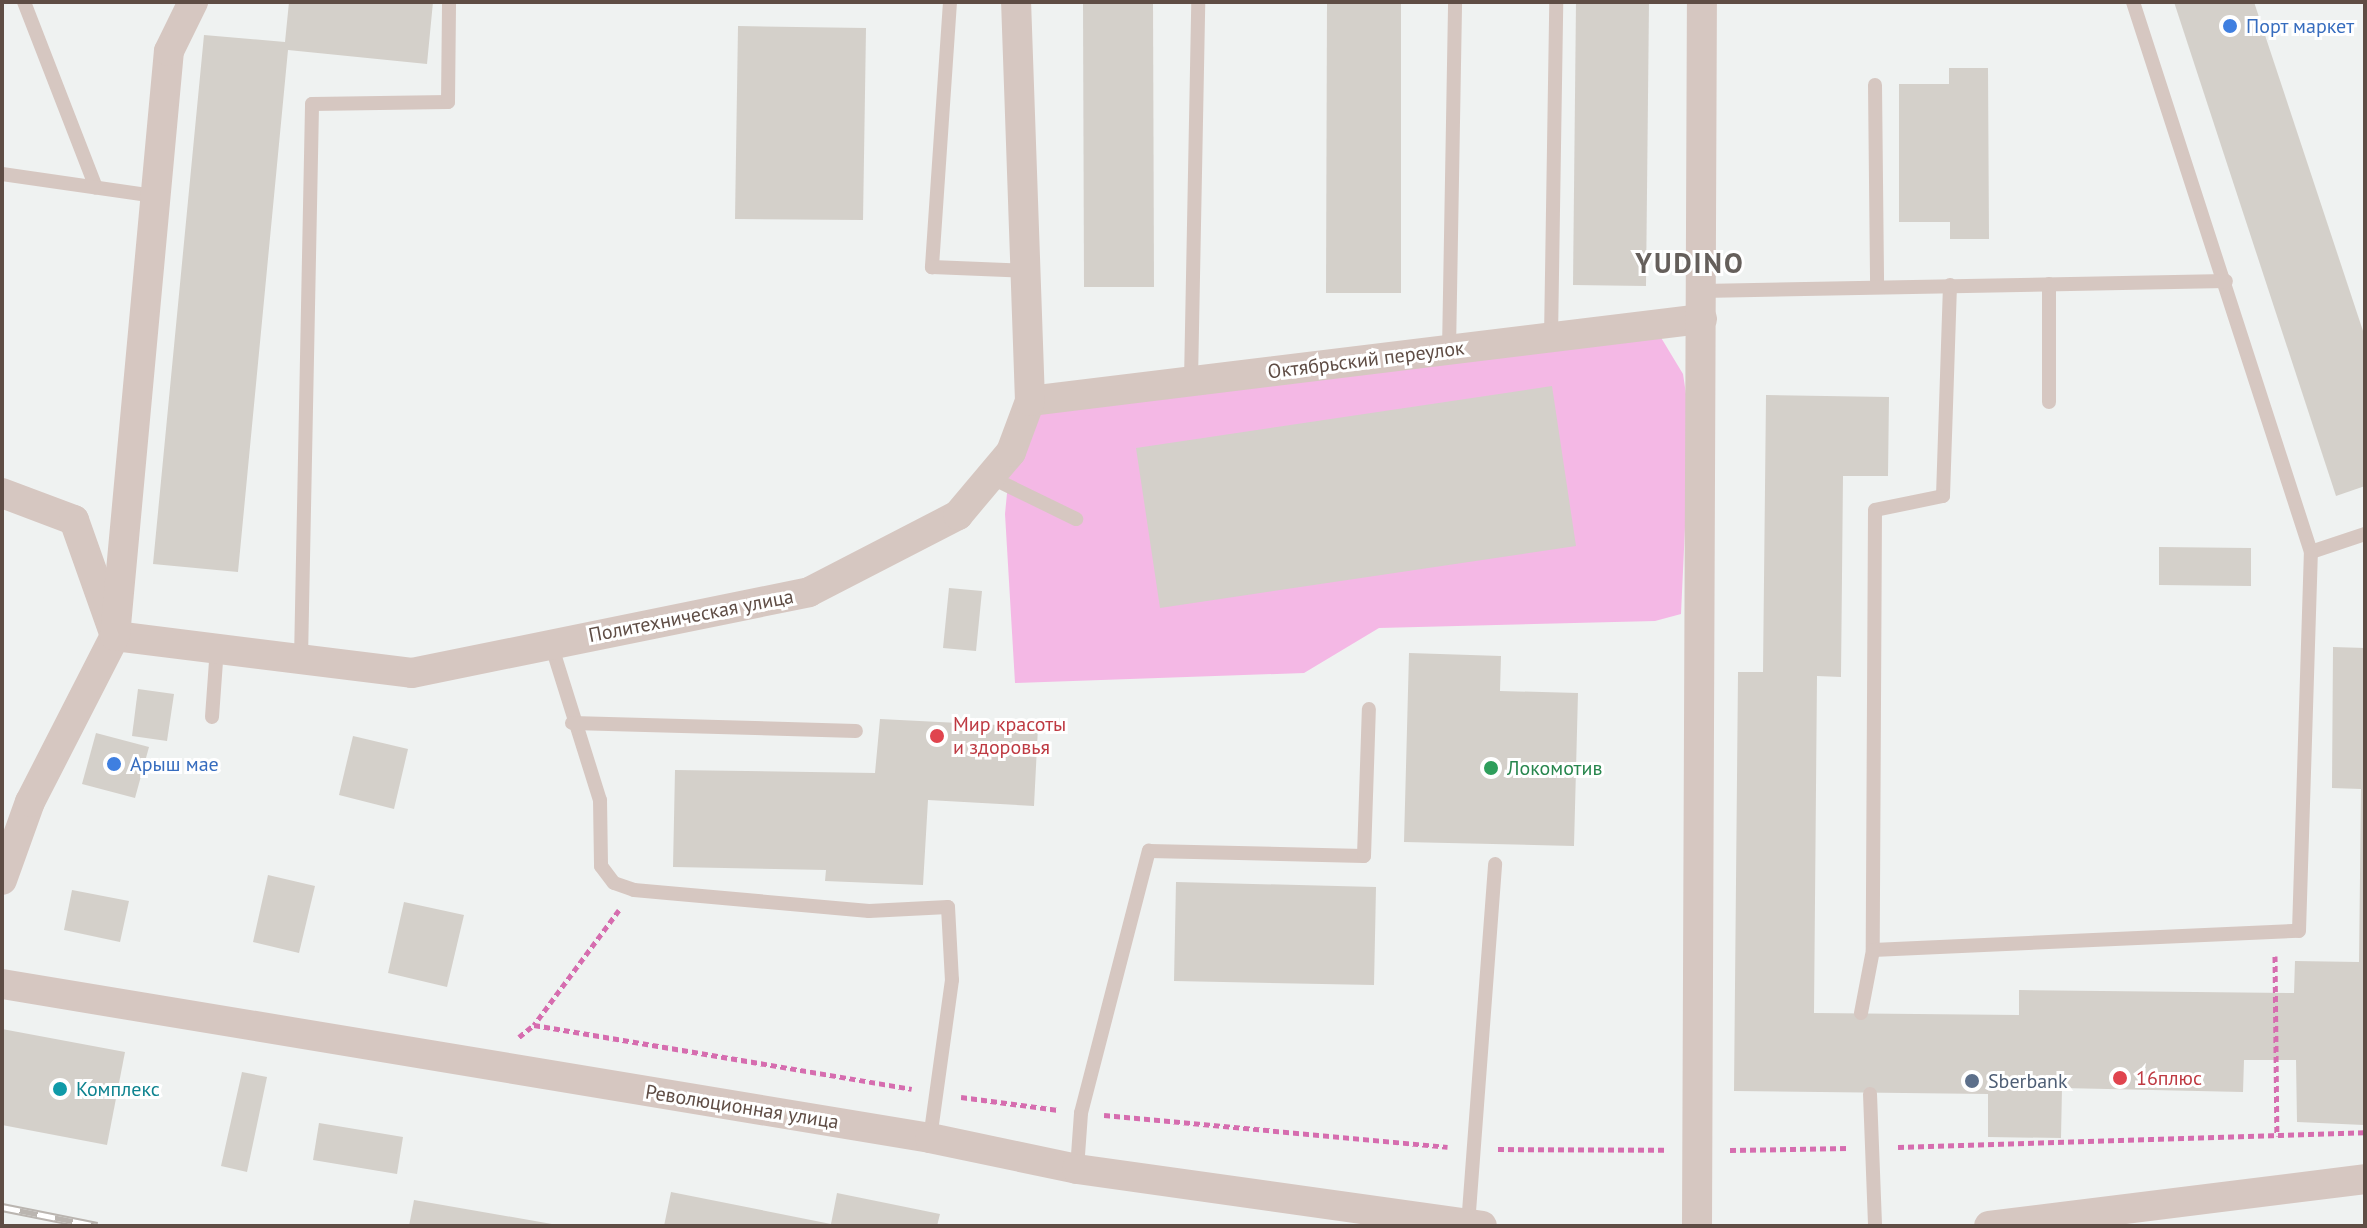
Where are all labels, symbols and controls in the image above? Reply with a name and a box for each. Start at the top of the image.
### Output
place label: Порт маркет [2246,14,2355,38]
marker: Порт маркет [2221,17,2239,35]
district label: YUDINO [1635,246,1745,280]
street label: Октябрьский переулок [1266,336,1466,384]
street label: Политехническая улица [587,584,795,648]
place label: Мир красоты и здоровья [953,712,1066,759]
marker: Мир красоты и здоровья [928,727,946,745]
place label: Арыш мае [130,752,219,776]
marker: Арыш мае [105,755,123,773]
place label: Локомотив [1507,756,1602,780]
marker: Локомотив [1482,759,1500,777]
place label: 16плюс [2136,1066,2202,1090]
place label: Sberbank [1988,1069,2068,1093]
marker: 16плюс [2111,1069,2129,1087]
marker: Sberbank [1963,1072,1981,1090]
place label: Комплекс [76,1077,160,1101]
marker: Комплекс [51,1080,69,1098]
street label: Революционная улица [644,1080,840,1134]

